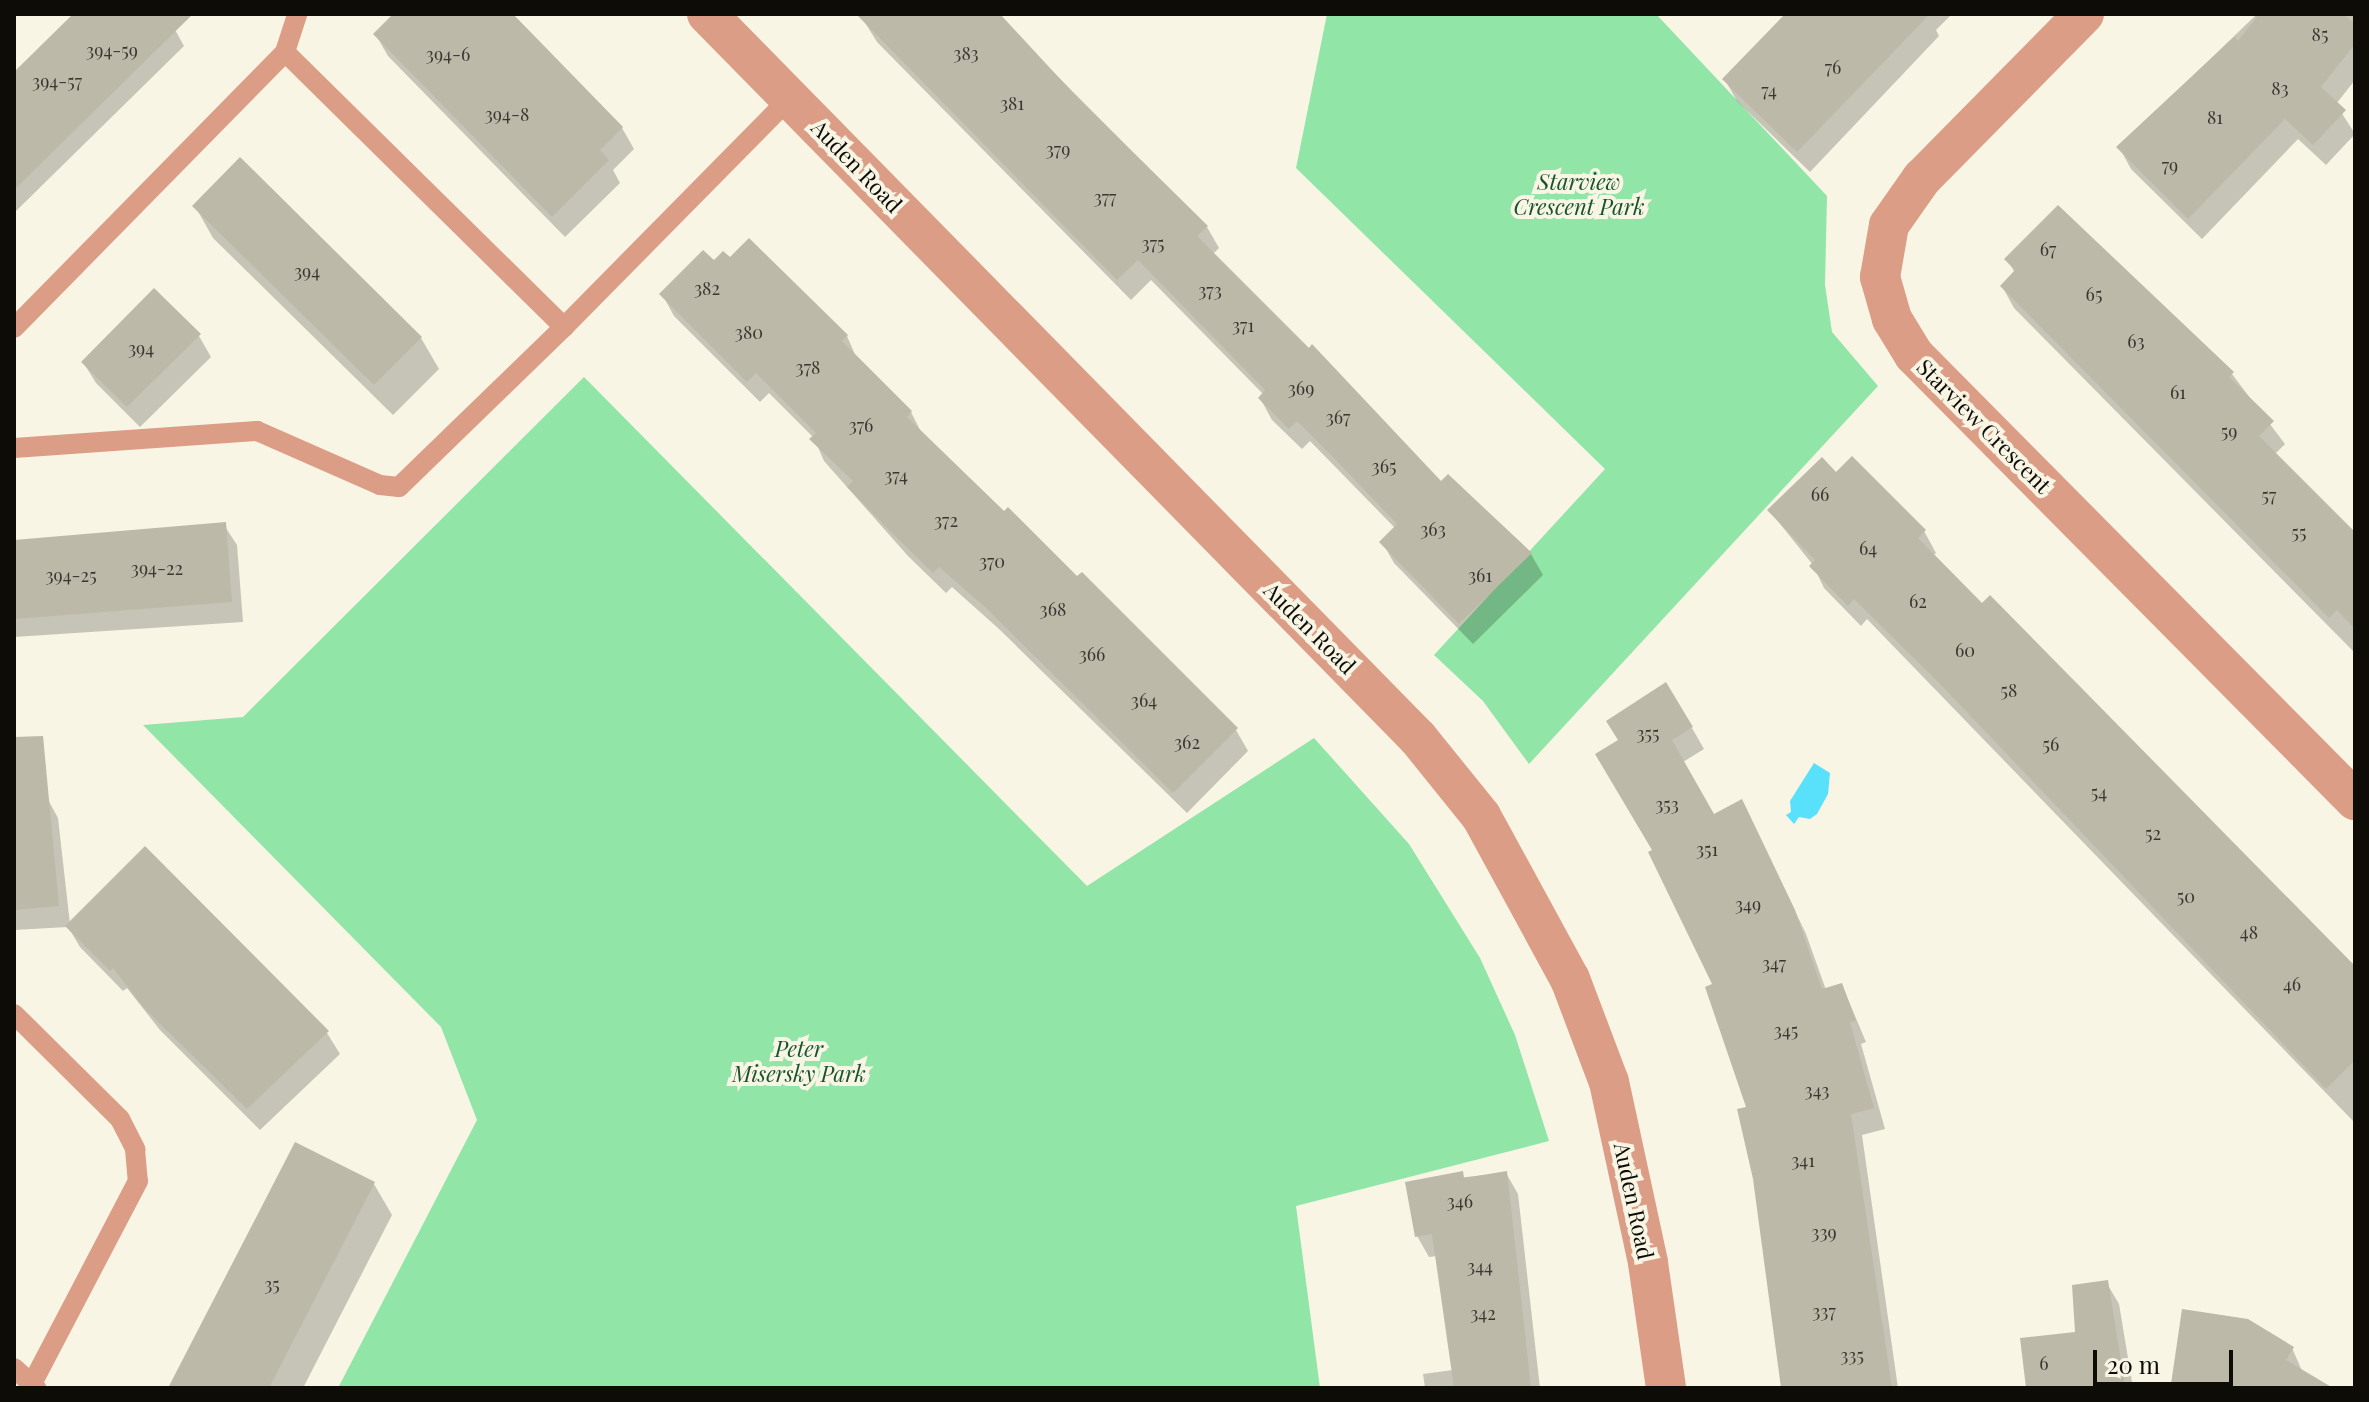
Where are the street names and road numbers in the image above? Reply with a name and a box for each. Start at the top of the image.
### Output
street label: Auden Road [806,114,908,218]
street label: Starview Crescent [1911,353,2057,499]
street label: Auden Road [1259,577,1361,679]
street label: Auden Road [1609,1140,1659,1262]

